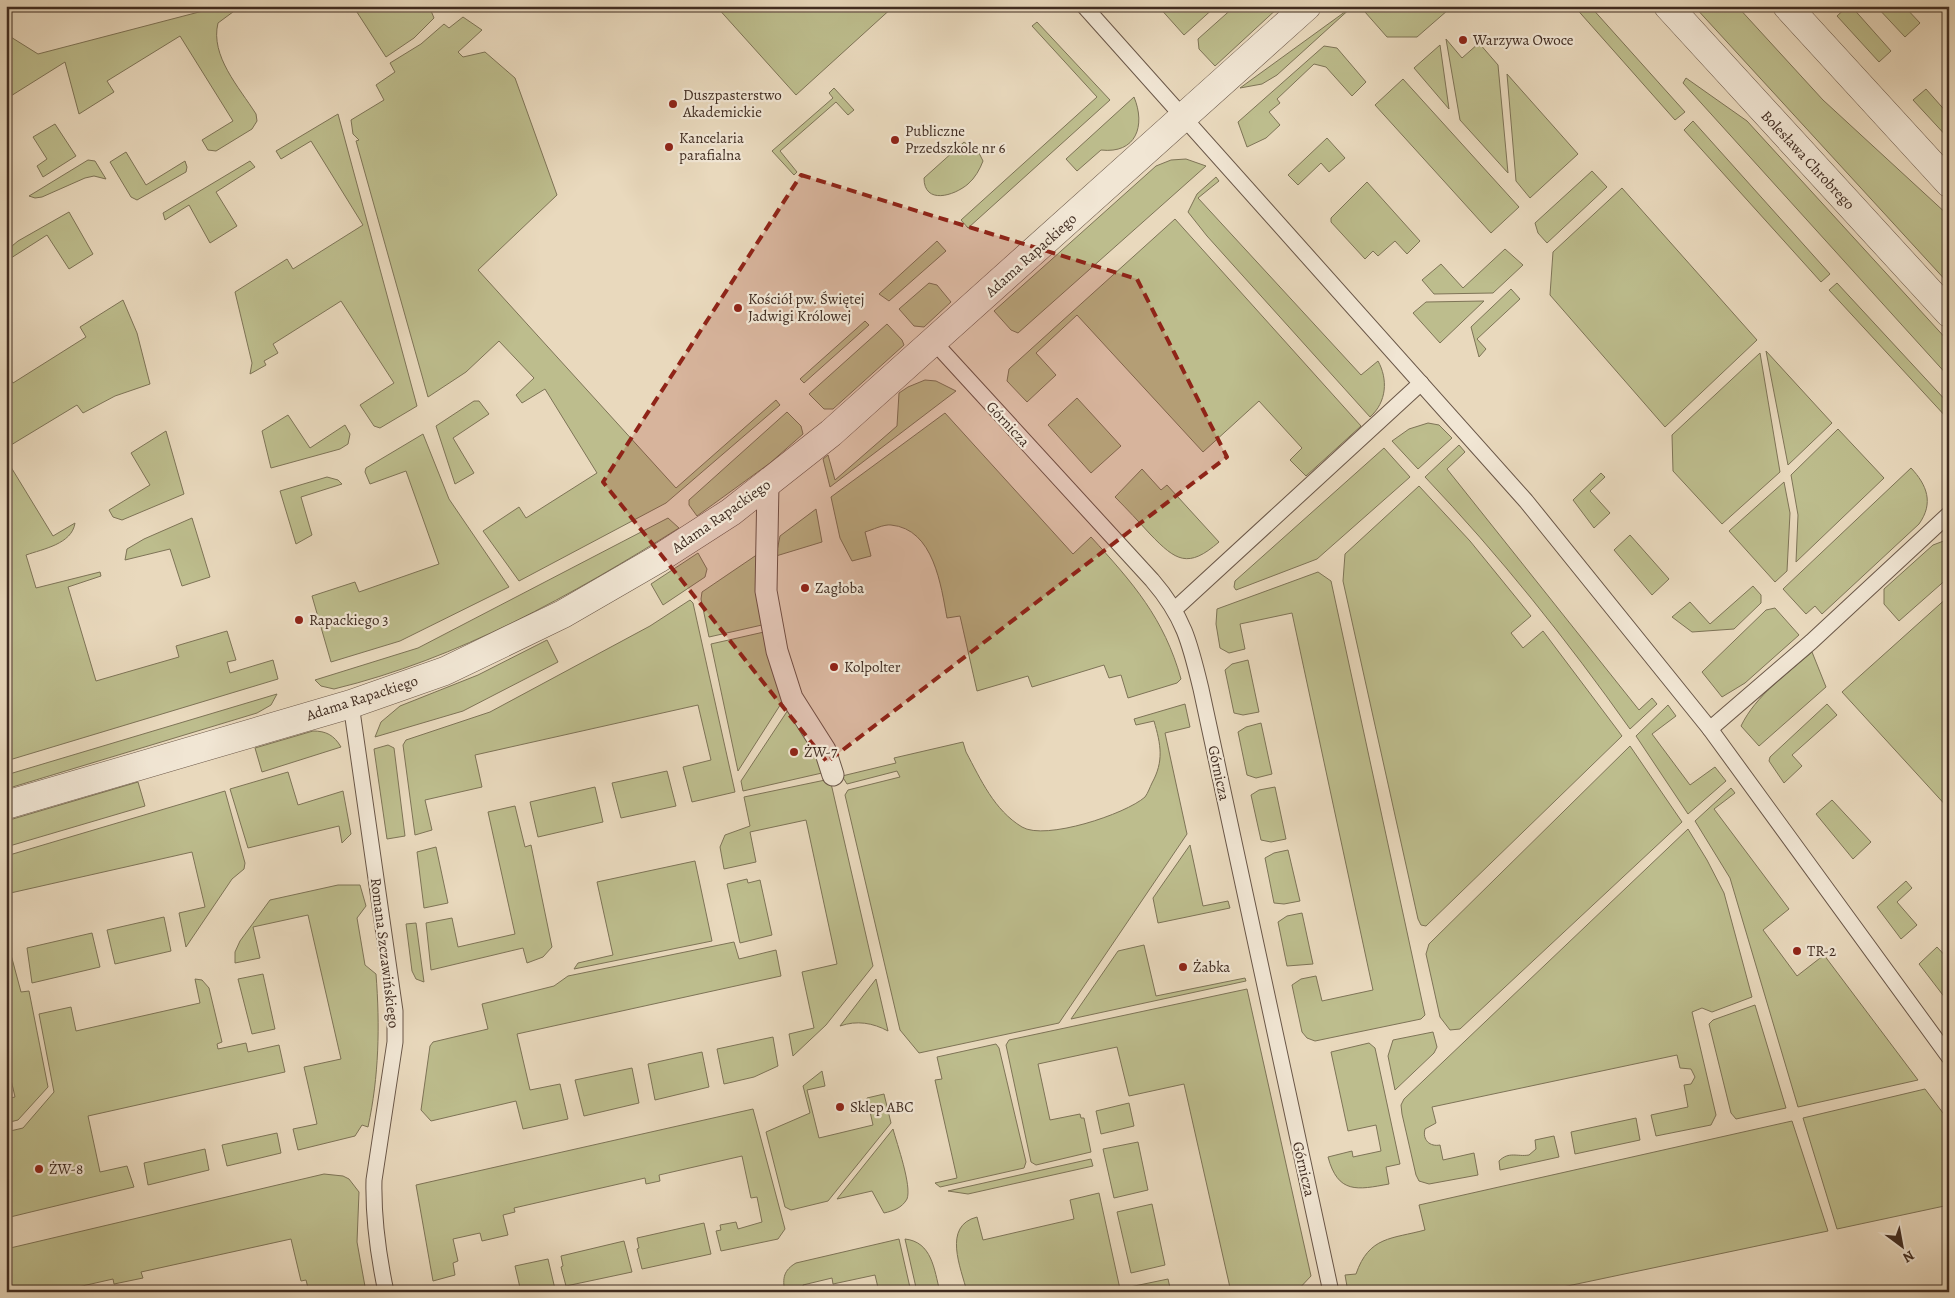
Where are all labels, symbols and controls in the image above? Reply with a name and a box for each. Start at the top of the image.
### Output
place label: Warzywa Owoce [1472,30,1574,50]
marker: Warzywa Owoce [1457,34,1469,46]
place label: Duszpasterstwo Akademickie [682,85,782,122]
marker: Duszpasterstwo Akademickie [667,98,679,110]
street label: Bolesława Chrobrego [1757,106,1859,214]
place label: Publiczne Przedszkole nr 6 [905,121,1005,158]
place label: Kancelaria parafialna [679,128,744,165]
marker: Publiczne Przedszkole nr 6 [889,134,901,146]
marker: Kancelaria parafialna [663,141,675,153]
street label: Adama Rapackiego [980,209,1081,302]
place label: Kościół pw. Świętej Jadwigi Królowej [748,289,865,326]
marker: Kościół pw. Świętej Jadwigi Królowej [732,302,744,314]
street label: Górnicza [982,397,1034,451]
street label: Adama Rapackiego [667,474,774,558]
place label: Zagłoba [815,578,864,598]
marker: Zagłoba [799,582,811,594]
place label: Rapackiego 3 [309,610,389,630]
marker: Rapackiego 3 [293,614,305,626]
place label: Kolpolter [844,657,901,677]
marker: Kolpolter [828,661,840,673]
street label: Adama Rapackiego [303,671,420,726]
place label: ŻW-7 [804,742,838,762]
street label: Górnicza [1203,744,1235,802]
marker: ŻW-7 [788,746,800,758]
street label: Romana Szczawińskiego [366,877,404,1029]
place label: TR-2 [1807,941,1836,961]
marker: TR-2 [1791,945,1803,957]
place label: Żabka [1193,957,1230,977]
marker: Żabka [1177,961,1189,973]
place label: Sklep ABC [850,1097,914,1117]
marker: Sklep ABC [834,1101,846,1113]
street label: Górnicza [1288,1140,1320,1198]
place label: ŻW-8 [49,1159,83,1179]
marker: ŻW-8 [33,1163,45,1175]
north arrow [1878,1220,1928,1270]
text: N [1899,1246,1918,1267]

